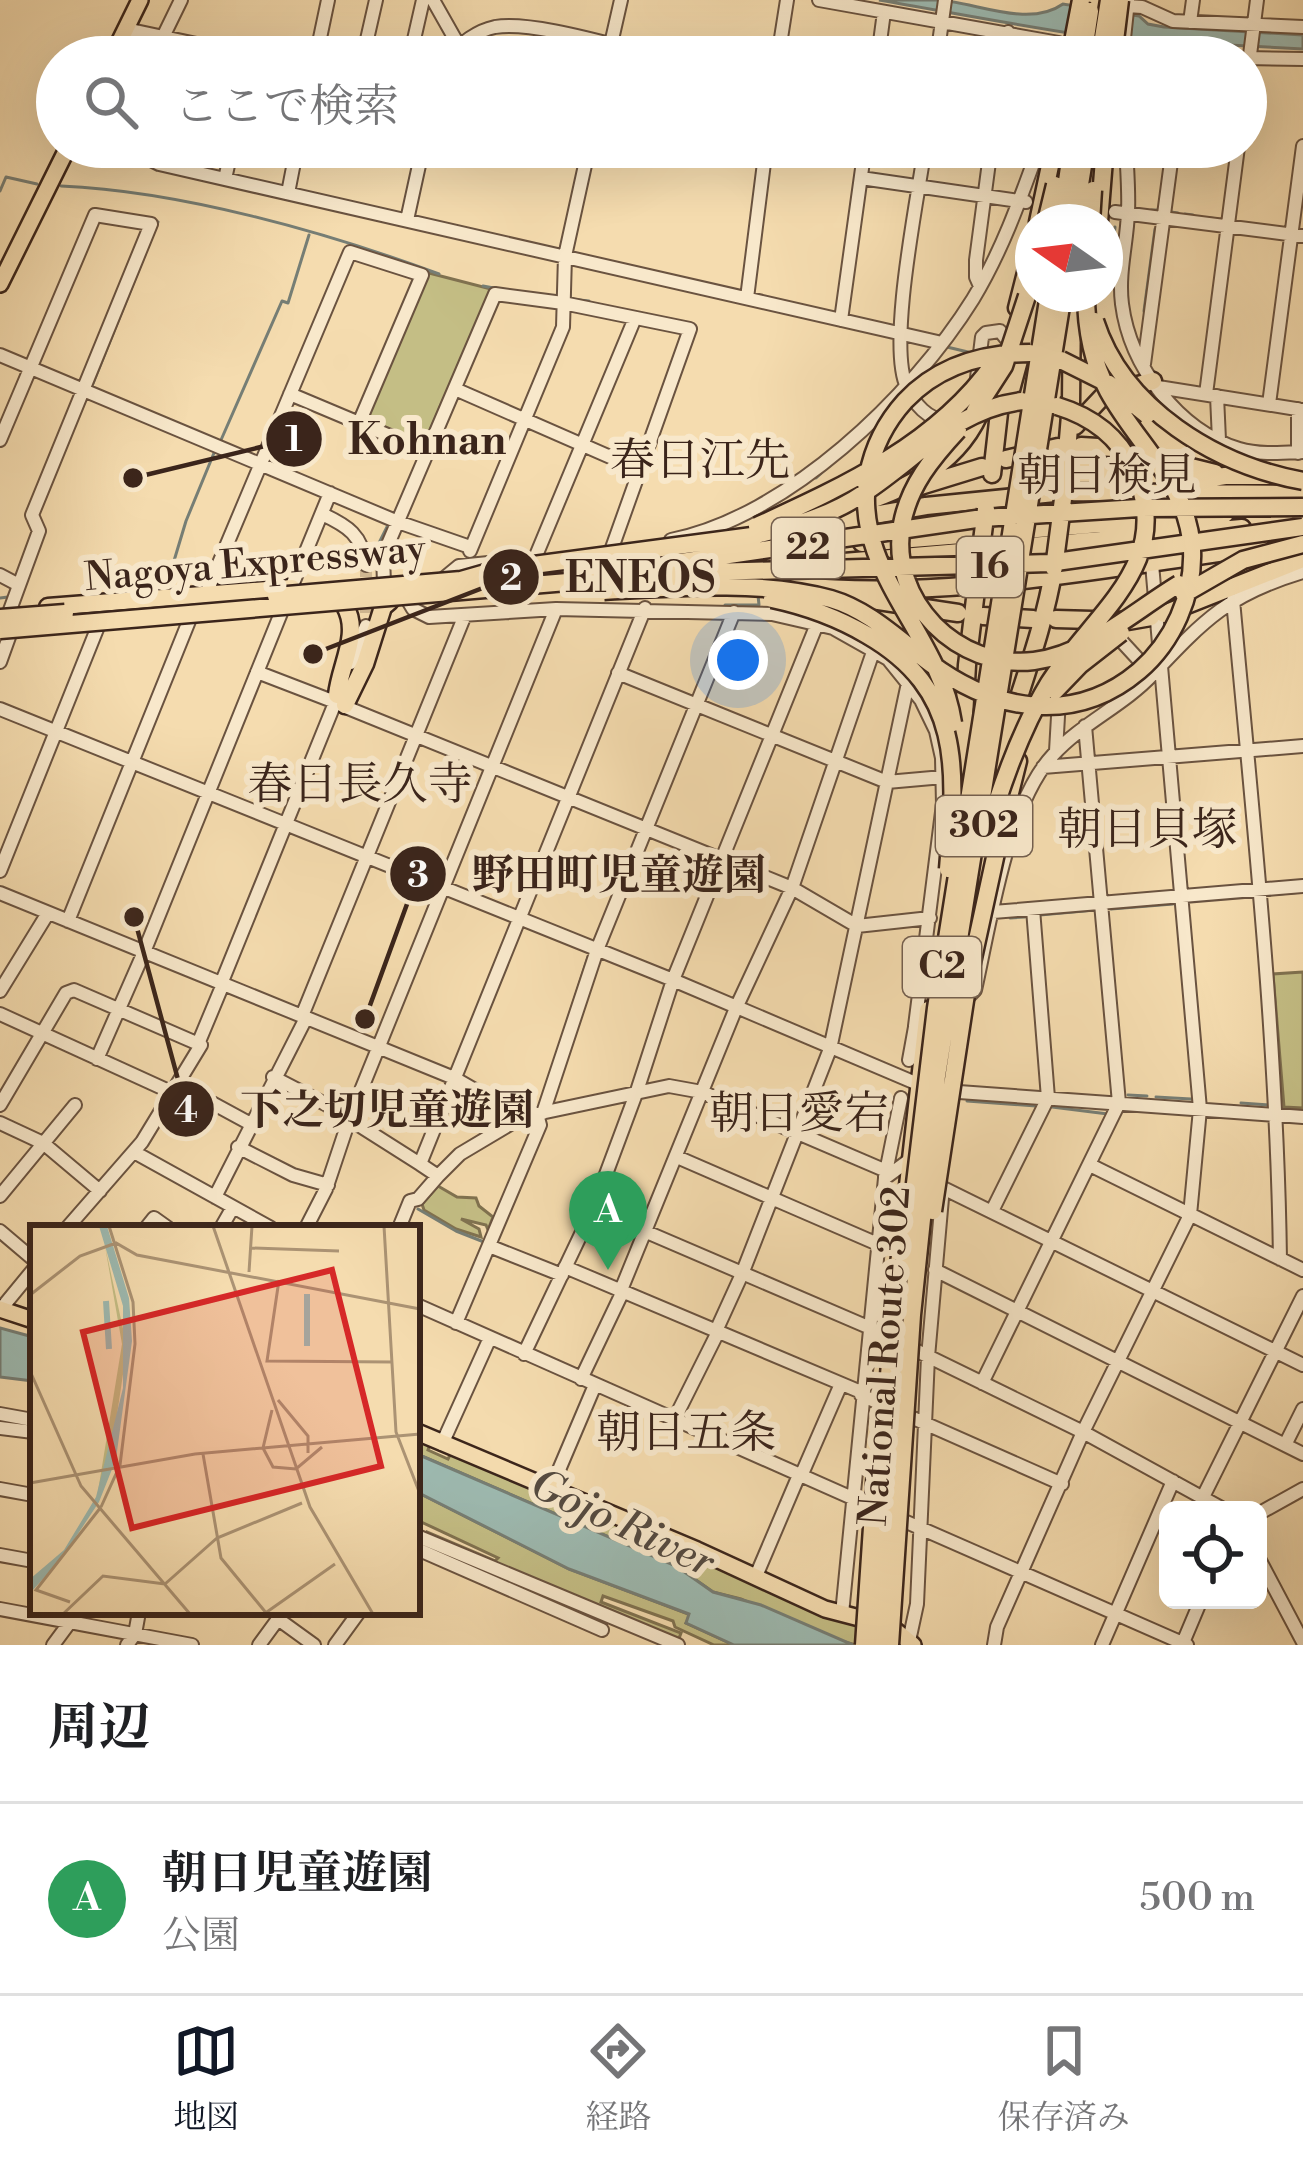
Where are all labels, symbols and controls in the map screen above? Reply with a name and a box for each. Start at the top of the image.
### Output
search box [36,36,1267,168]
icon: search [78,69,144,135]
text: ここで検索 [174,79,399,136]
north arrow [1015,204,1123,312]
callout: Kohnan [264,400,531,478]
text: Kohnan [348,415,507,468]
text: 1 [285,418,303,463]
district label: 春日江先 [610,433,790,490]
district label: 朝日検見 [1017,448,1197,505]
road number: 22 [772,518,844,578]
street label: Nagoya Expressway [83,525,428,603]
road number: 16 [957,537,1023,597]
callout: ENEOS [481,538,739,616]
text: ENEOS [565,553,715,606]
text: 2 [500,557,522,602]
your location [708,630,768,690]
district label: 春日長久寺 [247,757,473,814]
road number: 302 [936,796,1032,856]
district label: 朝日貝塚 [1057,802,1237,859]
callout: 野田町児童遊園 [388,835,790,913]
text: 野田町児童遊園 [472,850,766,903]
text: 3 [407,854,429,899]
road number: C2 [903,937,981,997]
callout: 下之切児童遊園 [156,1070,558,1148]
text: 下之切児童遊園 [240,1085,534,1138]
district label: 朝日愛宕 [709,1086,889,1143]
text: 4 [174,1089,198,1134]
pin: A [569,1171,647,1270]
street label: National Route 302 [850,1185,922,1527]
inset map [30,1225,420,1615]
district label: 朝日五条 [596,1405,776,1462]
water label: Gojo River [521,1458,724,1590]
map controls [1159,1501,1267,1609]
button: locate [1159,1501,1267,1609]
text: 周辺 [48,1697,150,1761]
text: 朝日児童遊園 [162,1846,432,1903]
text: A [73,1874,101,1923]
text: 500 m [1140,1874,1255,1923]
text: 公園 [162,1912,240,1961]
tab: 地図 [173,2018,239,2139]
tab: 経路 [585,2018,651,2139]
tab: 保存済み [998,2018,1130,2139]

